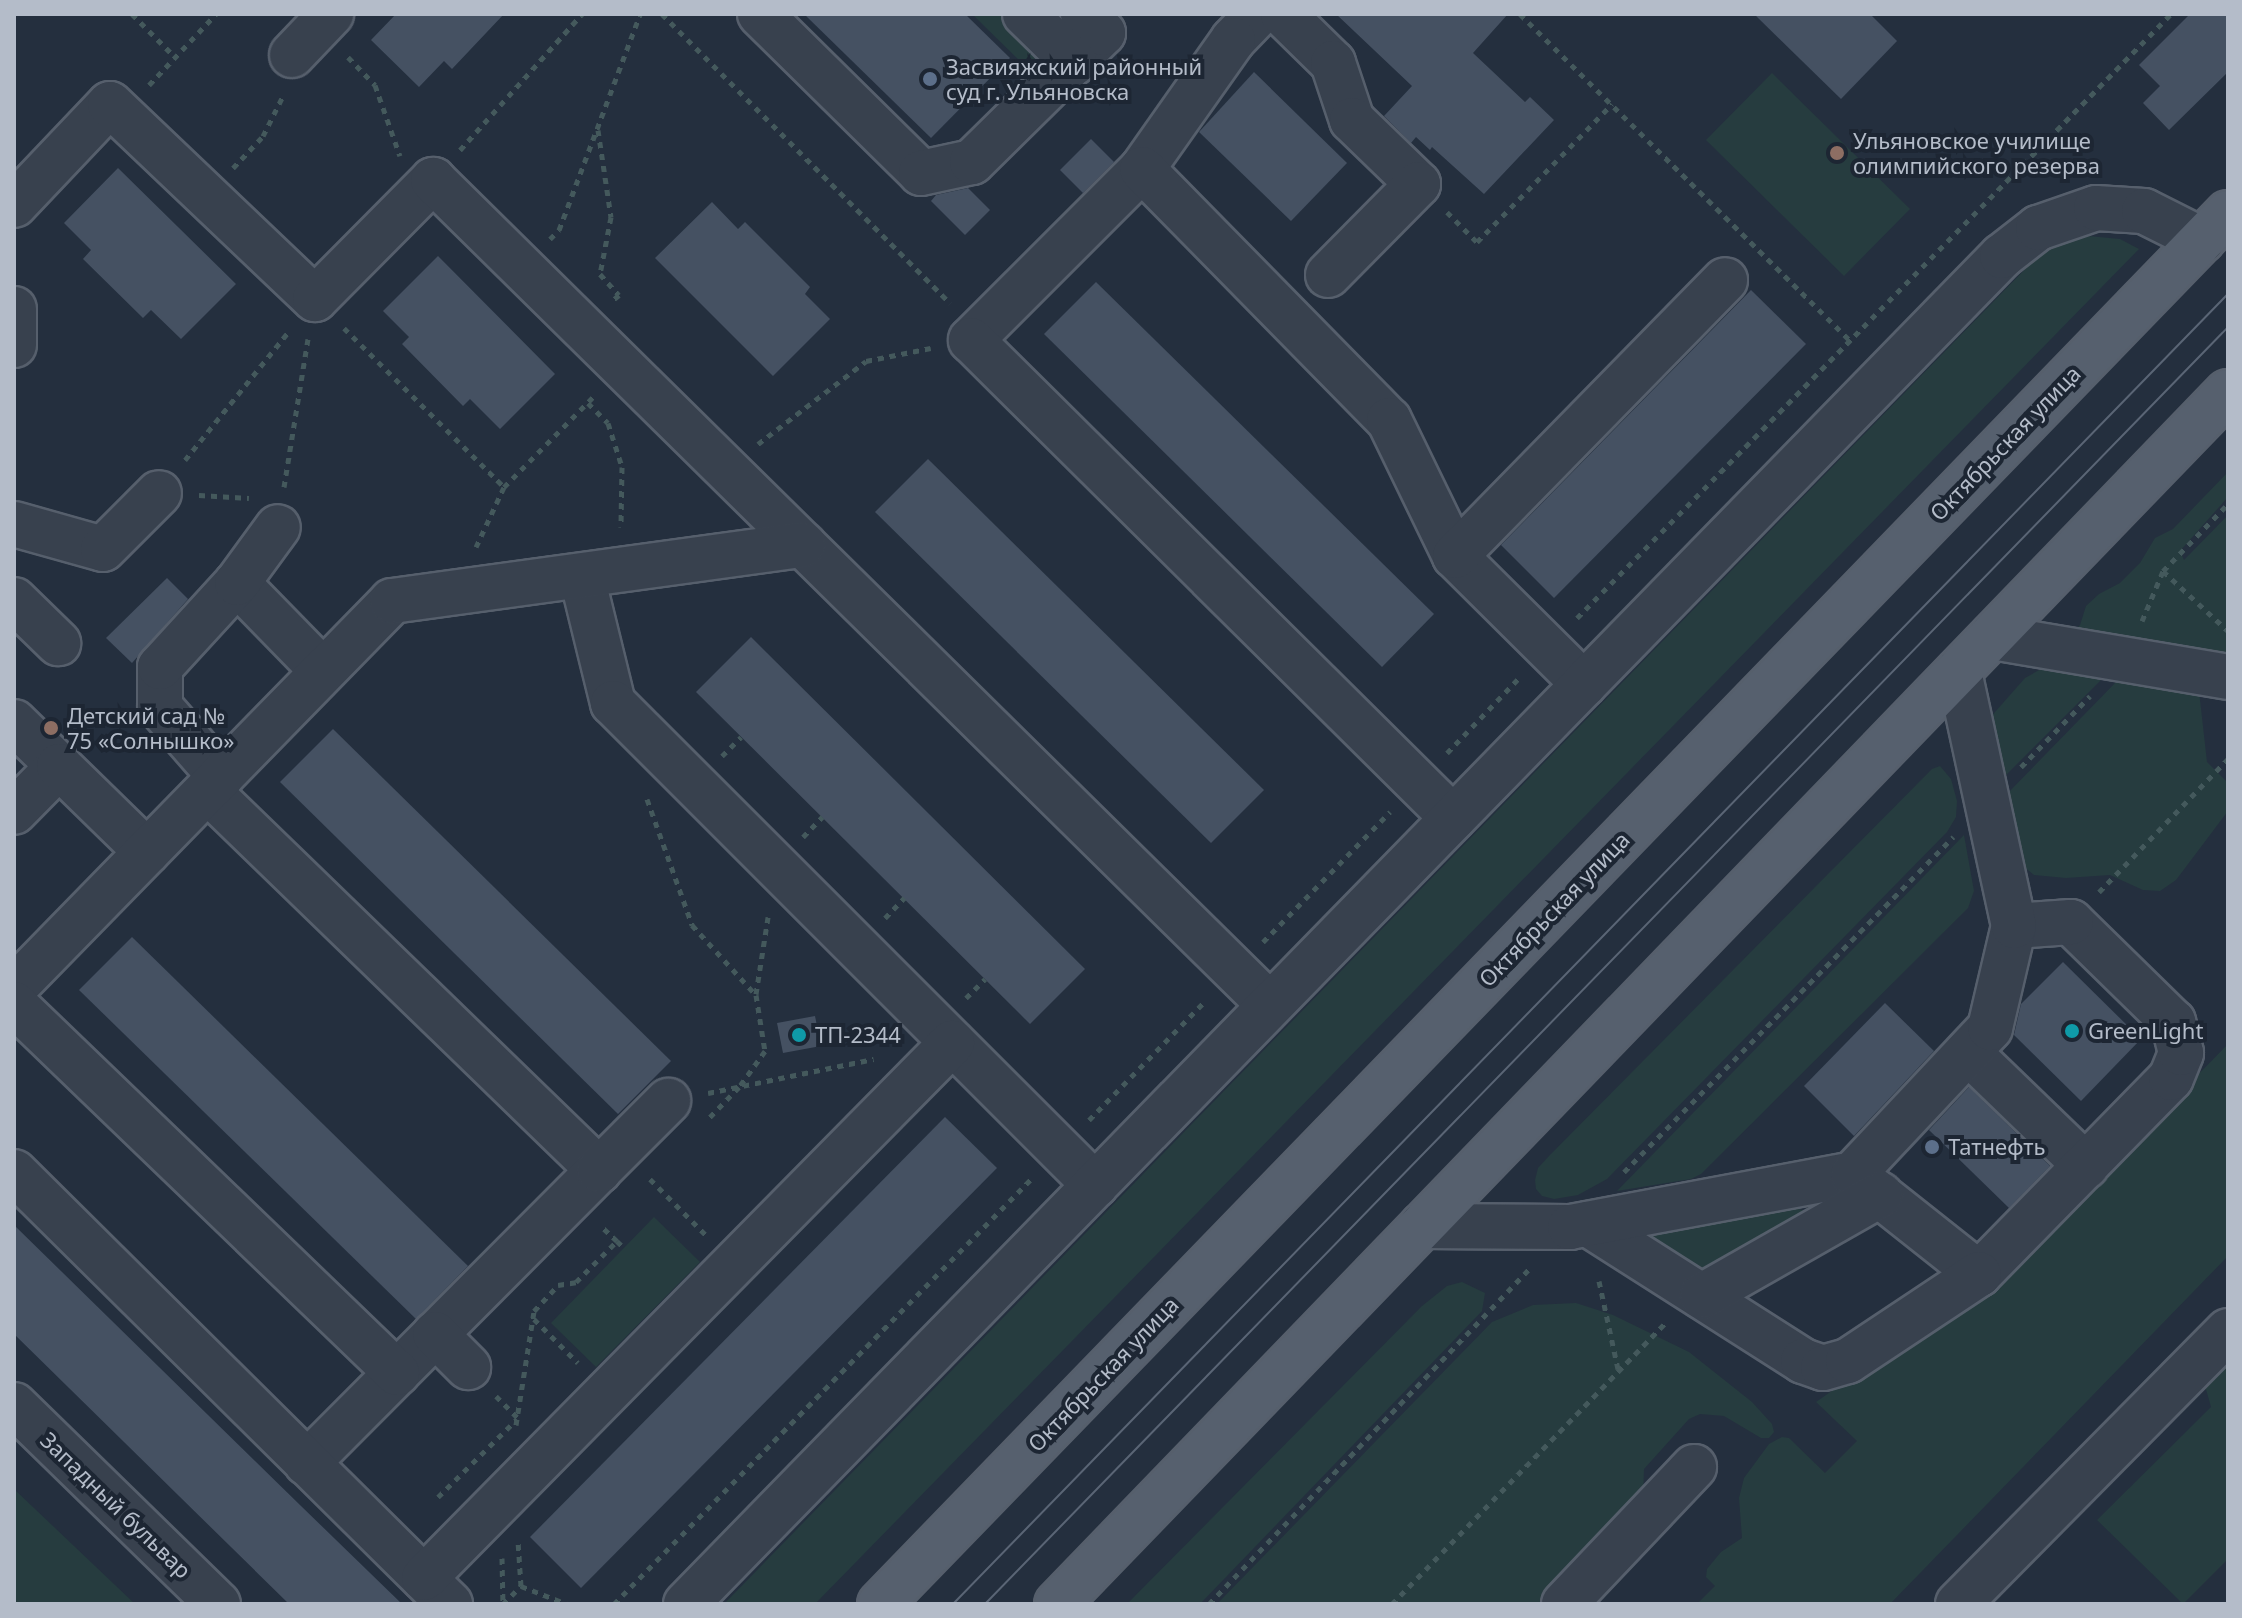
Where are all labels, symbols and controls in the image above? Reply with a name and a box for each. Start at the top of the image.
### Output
place label: Засвияжский районный суд г. Ульяновска [946,53,1202,104]
marker: Засвияжский районный суд г. Ульяновска [921,70,939,88]
place label: Ульяновское училище олимпийского резерва [1853,127,2100,178]
marker: Ульяновское училище олимпийского резерва [1828,144,1846,162]
street label: Октябрьская улица [1924,360,2086,526]
place label: Детский сад № 75 «Солнышко» [67,702,235,754]
marker: Детский сад № 75 «Солнышко» [42,719,60,737]
street label: Октябрьская улица [1473,826,1635,992]
place label: GreenLight [2088,1018,2203,1044]
place label: ТП-2344 [815,1022,901,1048]
marker: GreenLight [2063,1022,2081,1040]
marker: ТП-2344 [790,1026,808,1044]
place label: Татнефть [1948,1134,2045,1160]
marker: Татнефть [1923,1138,1941,1156]
street label: Октябрьская улица [1022,1291,1184,1457]
street label: Западный бульвар [35,1426,197,1584]

